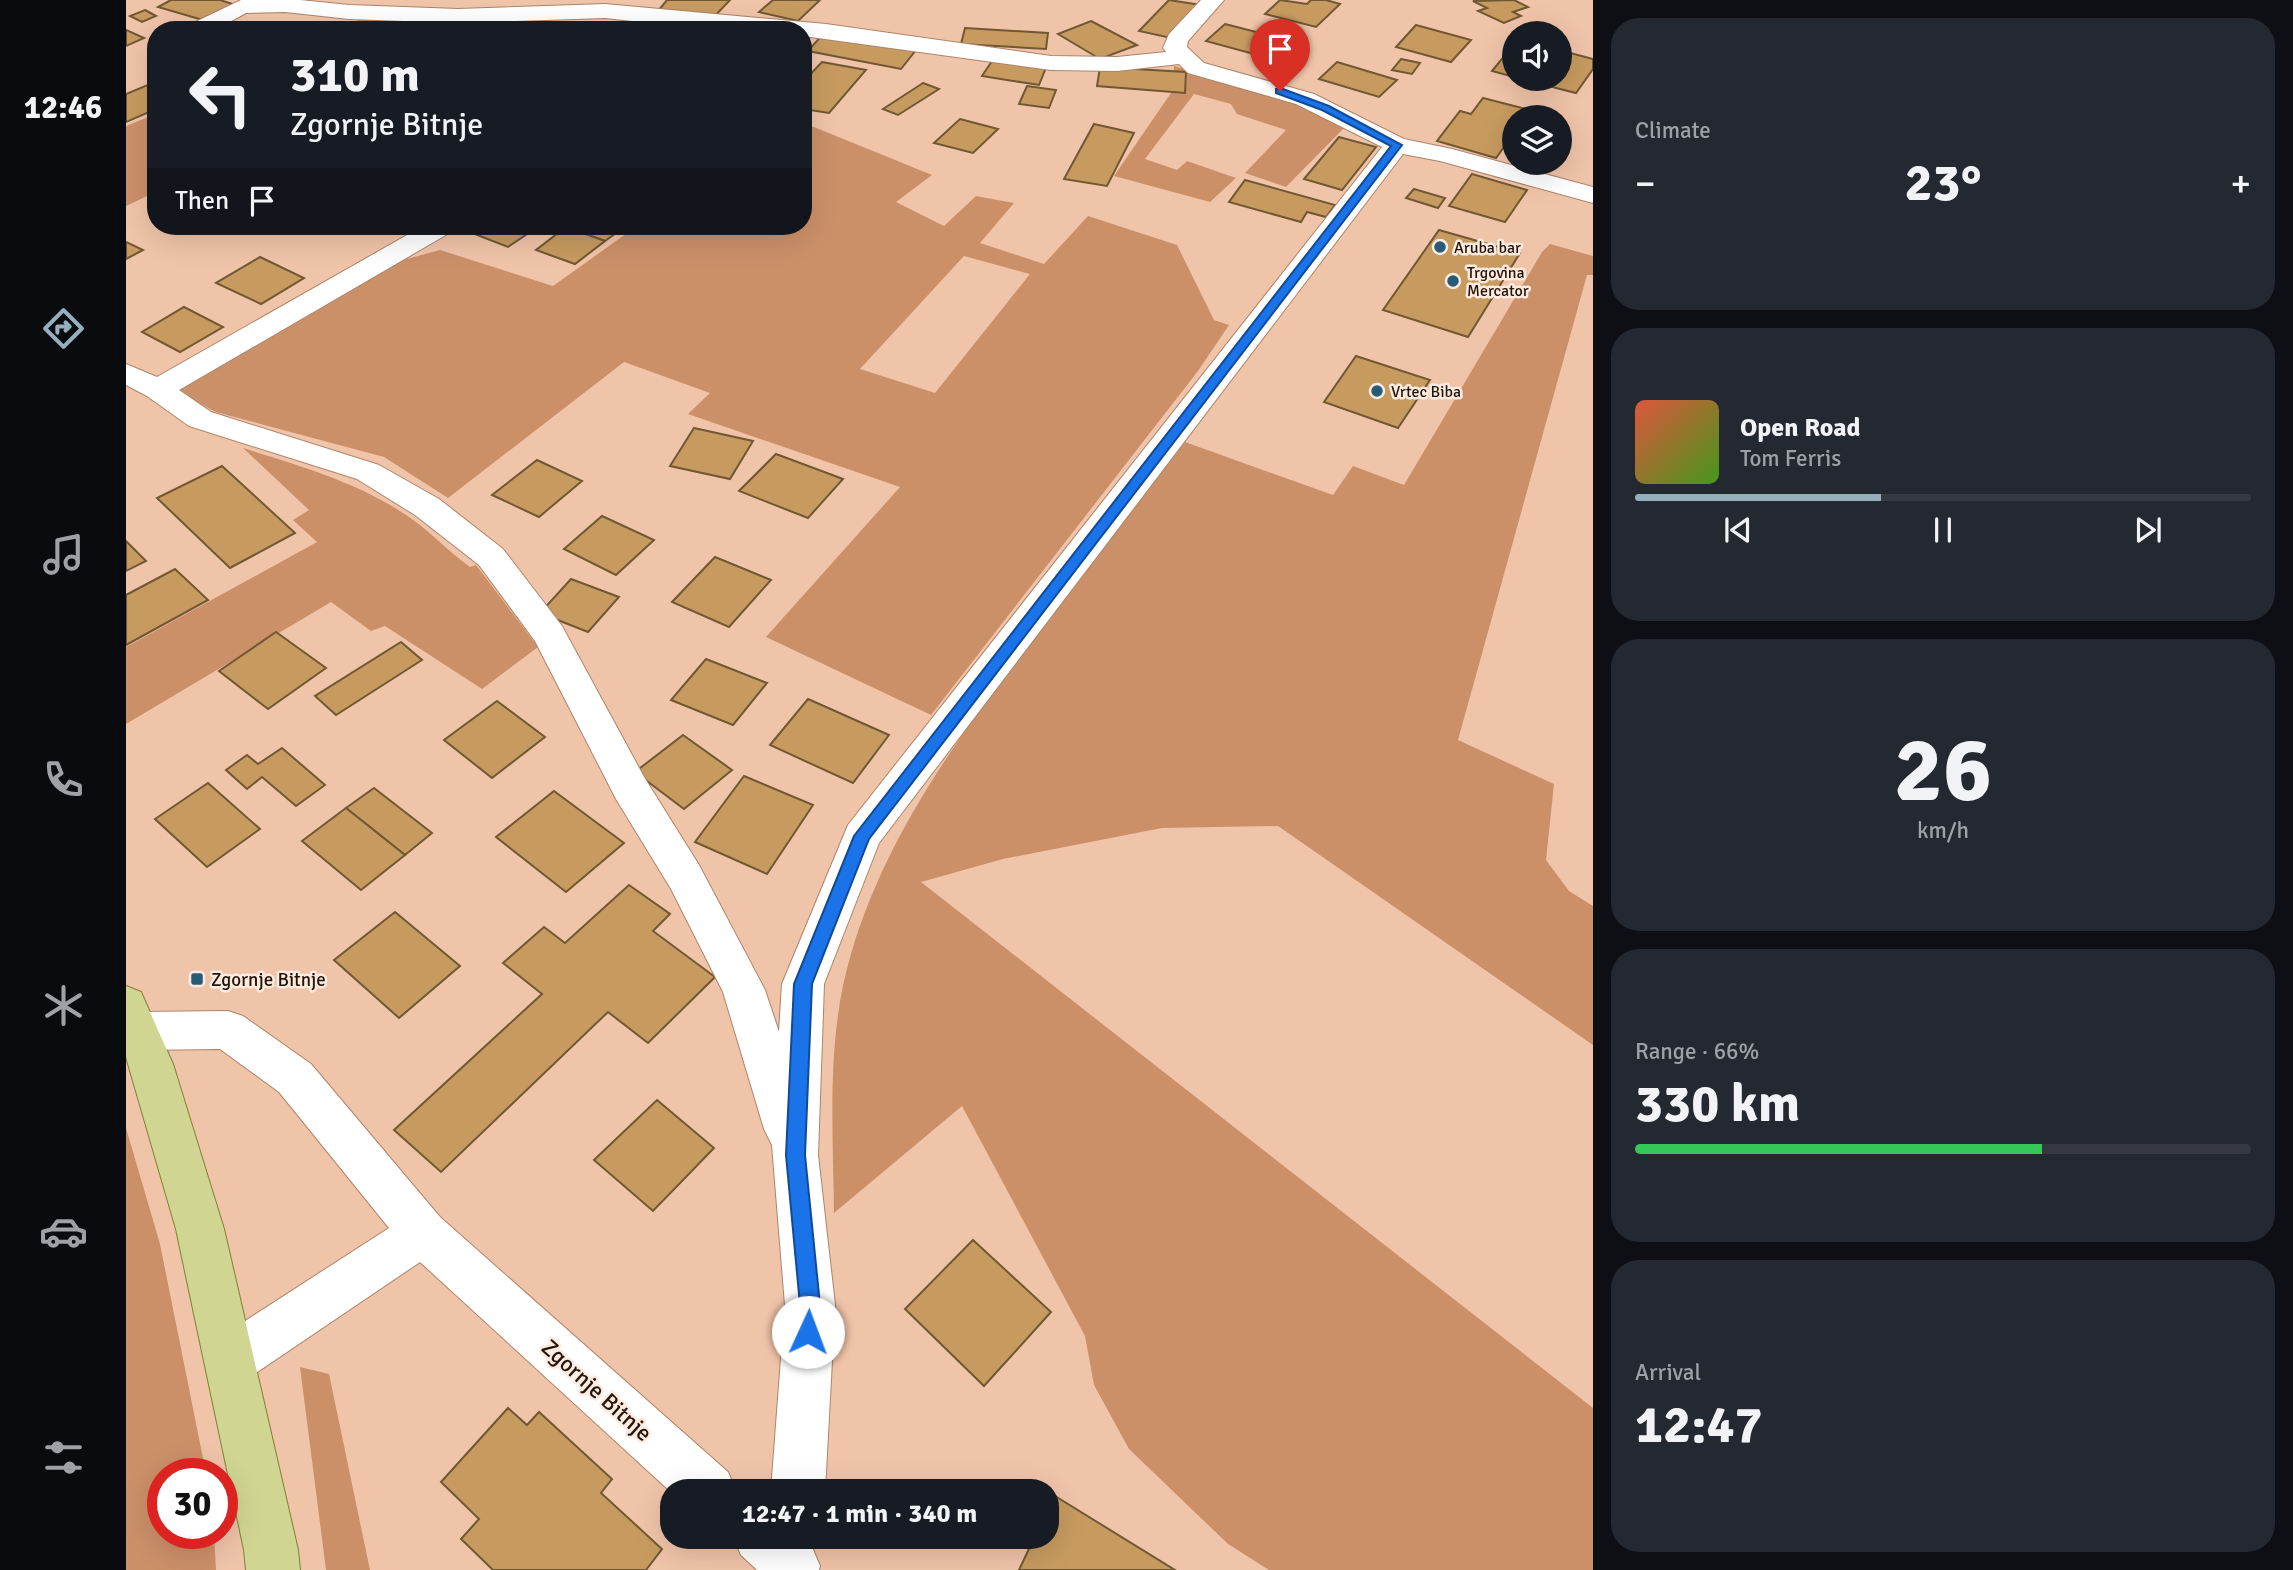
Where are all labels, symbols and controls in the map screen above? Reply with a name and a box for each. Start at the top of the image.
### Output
pin [1250,19,1310,91]
map controls [1502,21,1572,175]
button: sound [1502,21,1572,91]
icon: arrive [1261,30,1299,68]
text: 310 m [290,45,420,105]
icon: left [175,49,266,140]
text: 12:46 [24,88,102,127]
text: Zgornje Bitnje [290,105,483,144]
button: layers [1502,105,1572,175]
text: Climate [1635,116,1711,145]
text: 23° [1905,151,1981,215]
text: − [1635,160,1656,207]
text: + [2230,160,2251,207]
icon: arrive [243,182,281,220]
text: Then [175,185,229,217]
place label: Aruba bar [1454,238,1521,258]
marker: Aruba bar [1432,239,1448,255]
place label: Trgovina Mercator [1467,263,1529,301]
marker: Trgovina Mercator [1445,273,1461,289]
icon: directions [39,304,88,353]
place label: Vrtec Biba [1391,382,1461,402]
marker: Vrtec Biba [1369,383,1385,399]
text: Open Road [1740,412,1861,444]
text: Tom Ferris [1740,444,1841,473]
icon: previous [1719,511,1757,549]
icon: pause [1924,511,1962,549]
icon: next [2129,511,2167,549]
icon: music [39,530,88,579]
text: 26 [1894,714,1992,827]
icon: phone [39,755,88,804]
text: km/h [1917,816,1969,845]
place label: Zgornje Bitnje [211,968,326,992]
marker: Zgornje Bitnje [189,971,205,987]
icon: climate [39,981,88,1030]
text: Range · 66% [1635,1037,1759,1066]
text: 330 km [1635,1072,1800,1136]
icon: car [39,1207,88,1256]
position arrow [771,1295,845,1369]
street label: Zgornje Bitnje [535,1333,658,1448]
text: Arrival [1635,1358,1701,1387]
text: 12:47 [1635,1393,1763,1457]
icon: filters [39,1433,88,1482]
speed limit sign: 30 [147,1458,238,1549]
text: 12:47 · 1 min · 340 m [742,1498,977,1530]

